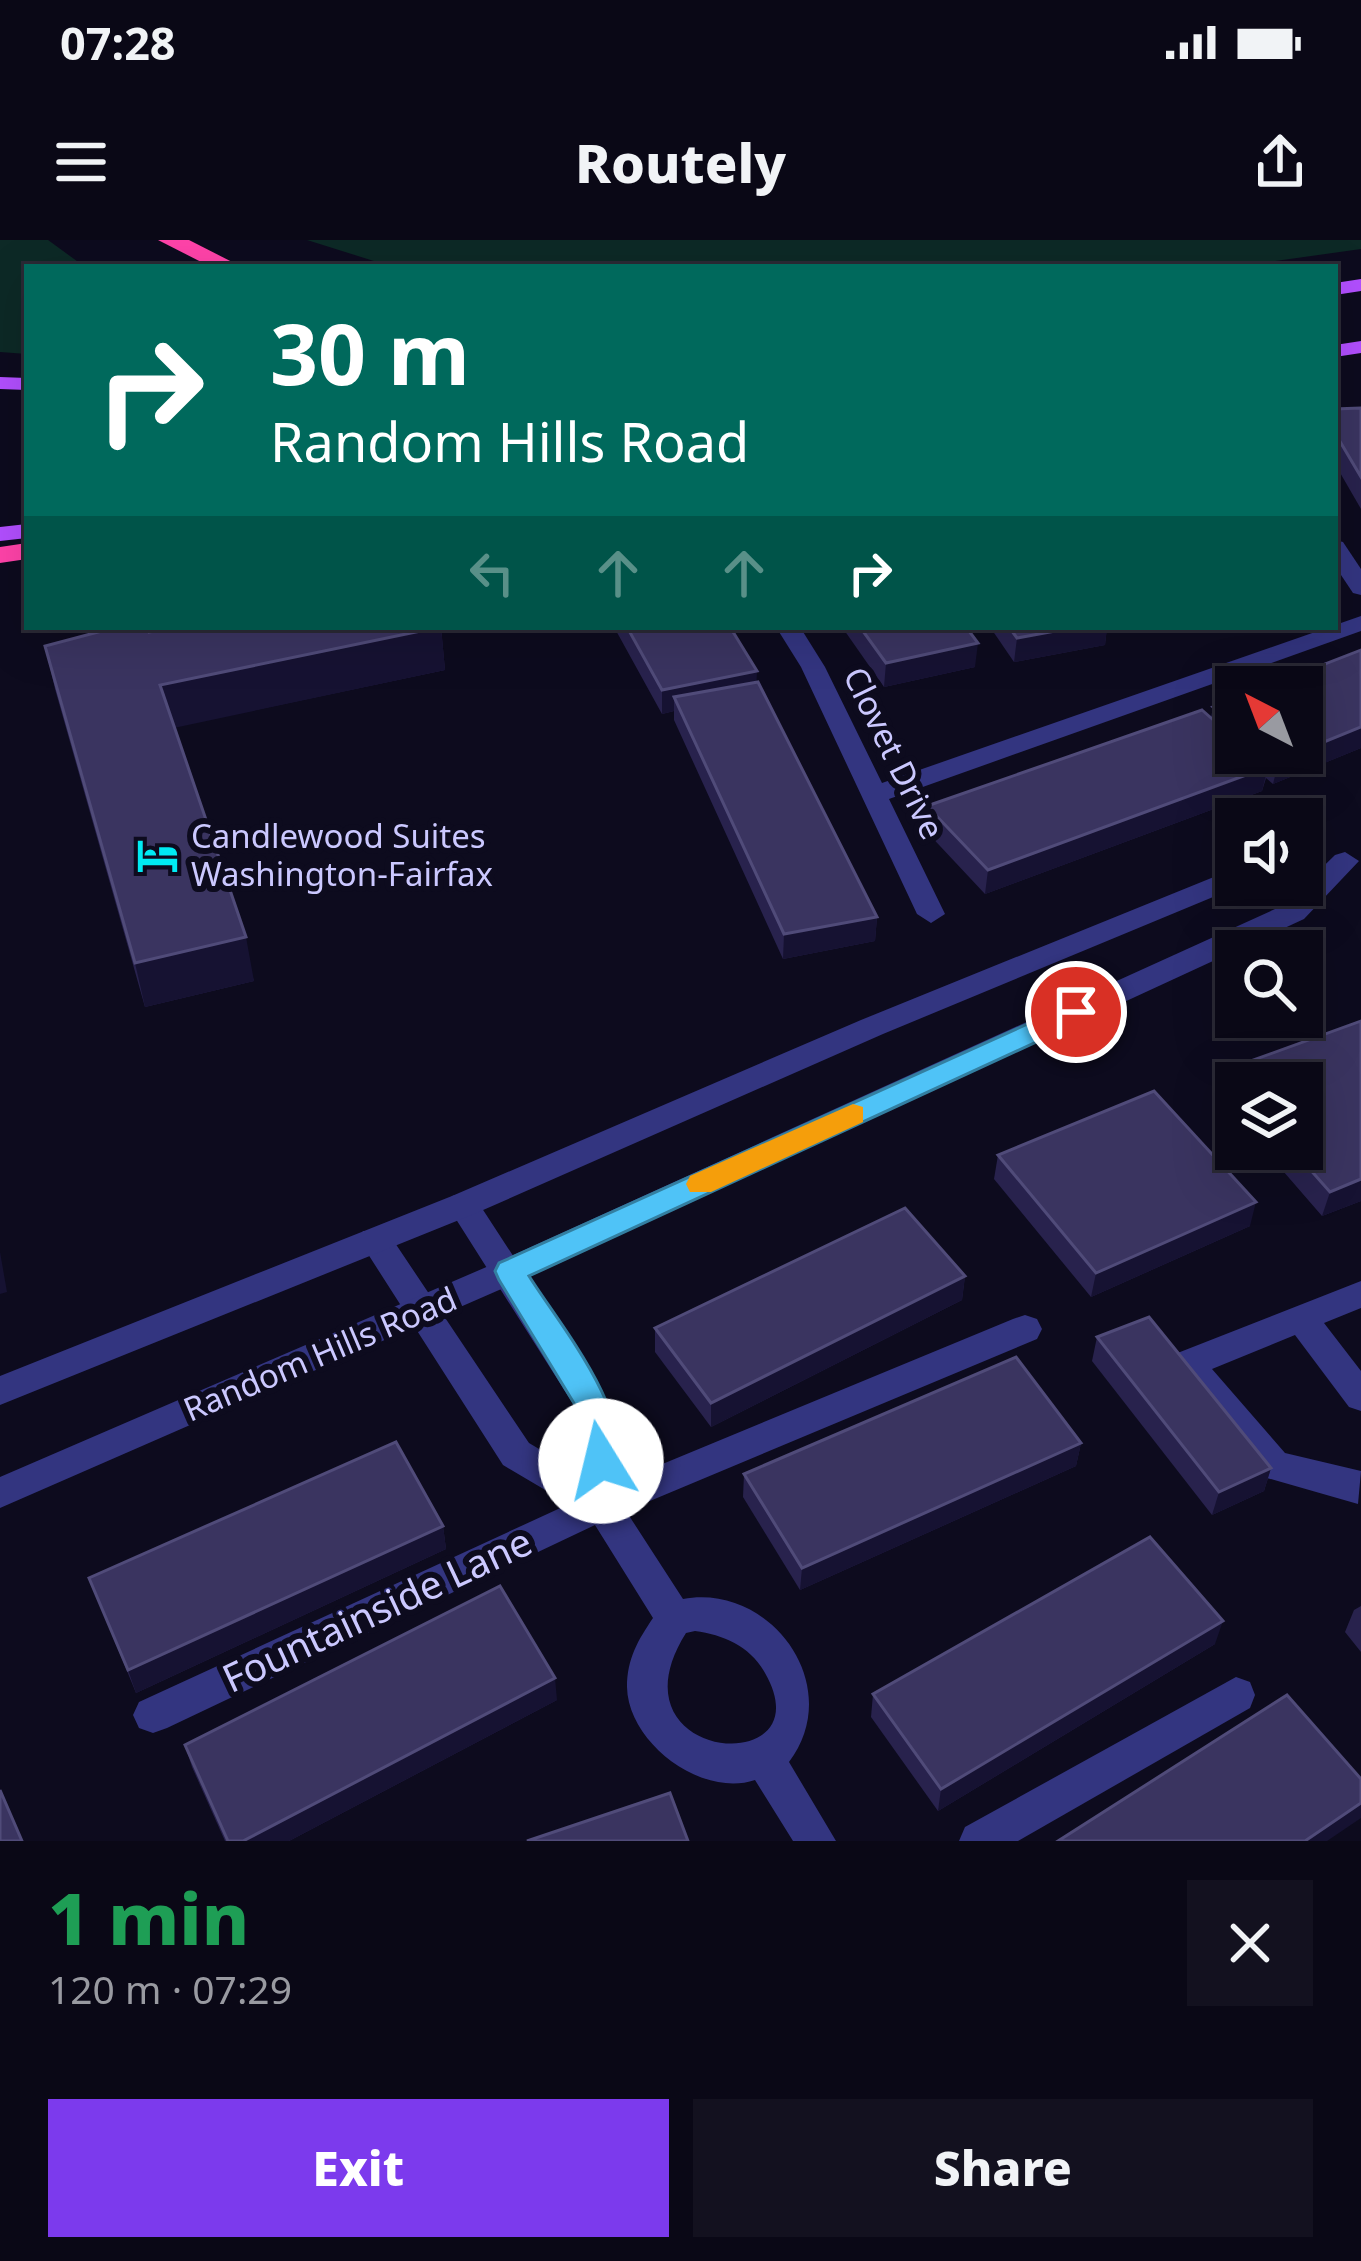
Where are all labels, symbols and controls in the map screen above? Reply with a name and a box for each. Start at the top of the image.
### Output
text: 07:28 [60,12,176,73]
text: Routely [575,125,786,199]
icon: menu [48,129,114,195]
icon: share [1247,129,1313,195]
text: 30 m [270,295,470,410]
icon: right [72,312,228,468]
text: Random Hills Road [270,404,749,478]
icon: left [459,540,525,606]
icon: ahead [585,540,651,606]
icon: ahead [711,540,777,606]
icon: right [837,540,903,606]
street label: Clovet Drive [833,659,955,846]
north arrow [1215,666,1323,774]
map controls [1215,666,1323,1170]
button: sound [1215,798,1323,906]
place label: Candlewood Suites Washington-Fairfax [191,813,493,896]
hotel icon: Candlewood Suites Washington-Fairfax [134,832,180,878]
button: search [1215,930,1323,1038]
pin [1025,961,1127,1063]
icon: arrive [1043,979,1109,1045]
button: layers [1215,1062,1323,1170]
street label: Random Hills Road [176,1276,463,1431]
position arrow [538,1398,664,1524]
street label: Fountainside Lane [213,1514,540,1704]
text: 1 min [48,1868,249,1966]
button: close [1187,1880,1313,2006]
text: 120 m · 07:29 [48,1962,292,2015]
button: Exit [48,2099,669,2237]
button: Share [693,2099,1313,2237]

